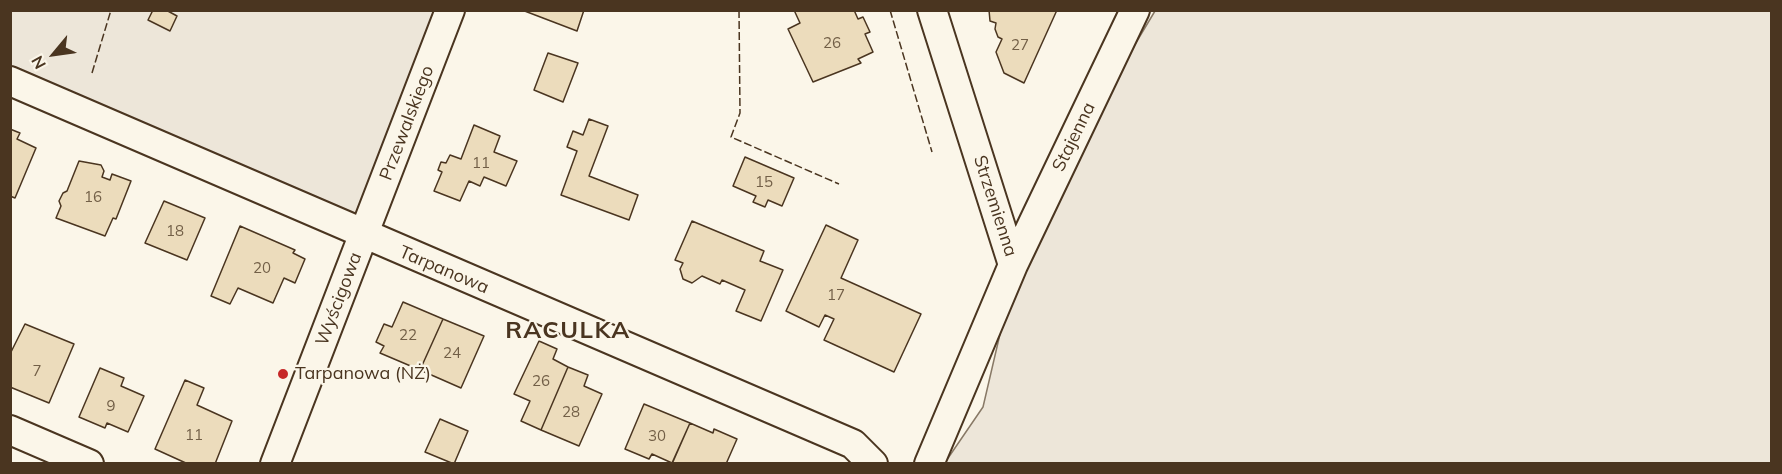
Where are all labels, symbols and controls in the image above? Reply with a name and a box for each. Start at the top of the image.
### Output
north arrow [24,24,84,84]
house number: 26 [823,34,841,52]
house number: 27 [1011,36,1029,54]
text: N [27,53,50,73]
street label: Przewalskiego [375,63,439,183]
street label: Stajenna [1048,99,1100,175]
street label: Strzemienna [969,153,1021,259]
house number: 11 [472,154,490,172]
house number: 15 [755,173,773,191]
house number: 16 [84,188,102,206]
house number: 18 [166,222,184,240]
street label: Tarpanowa [396,241,492,299]
street label: Wyścigowa [311,249,367,349]
house number: 20 [253,259,271,277]
house number: 17 [827,286,845,304]
district label: RACULKA [505,317,631,345]
house number: 22 [399,326,417,344]
house number: 24 [443,344,461,362]
house number: 7 [33,362,41,380]
place label: Tarpanowa (NŻ) [295,363,431,385]
marker: Tarpanowa (NŻ) [276,367,290,381]
house number: 26 [532,372,550,390]
house number: 9 [107,397,115,415]
house number: 28 [562,403,580,421]
house number: 11 [185,426,203,444]
house number: 30 [648,427,666,445]

